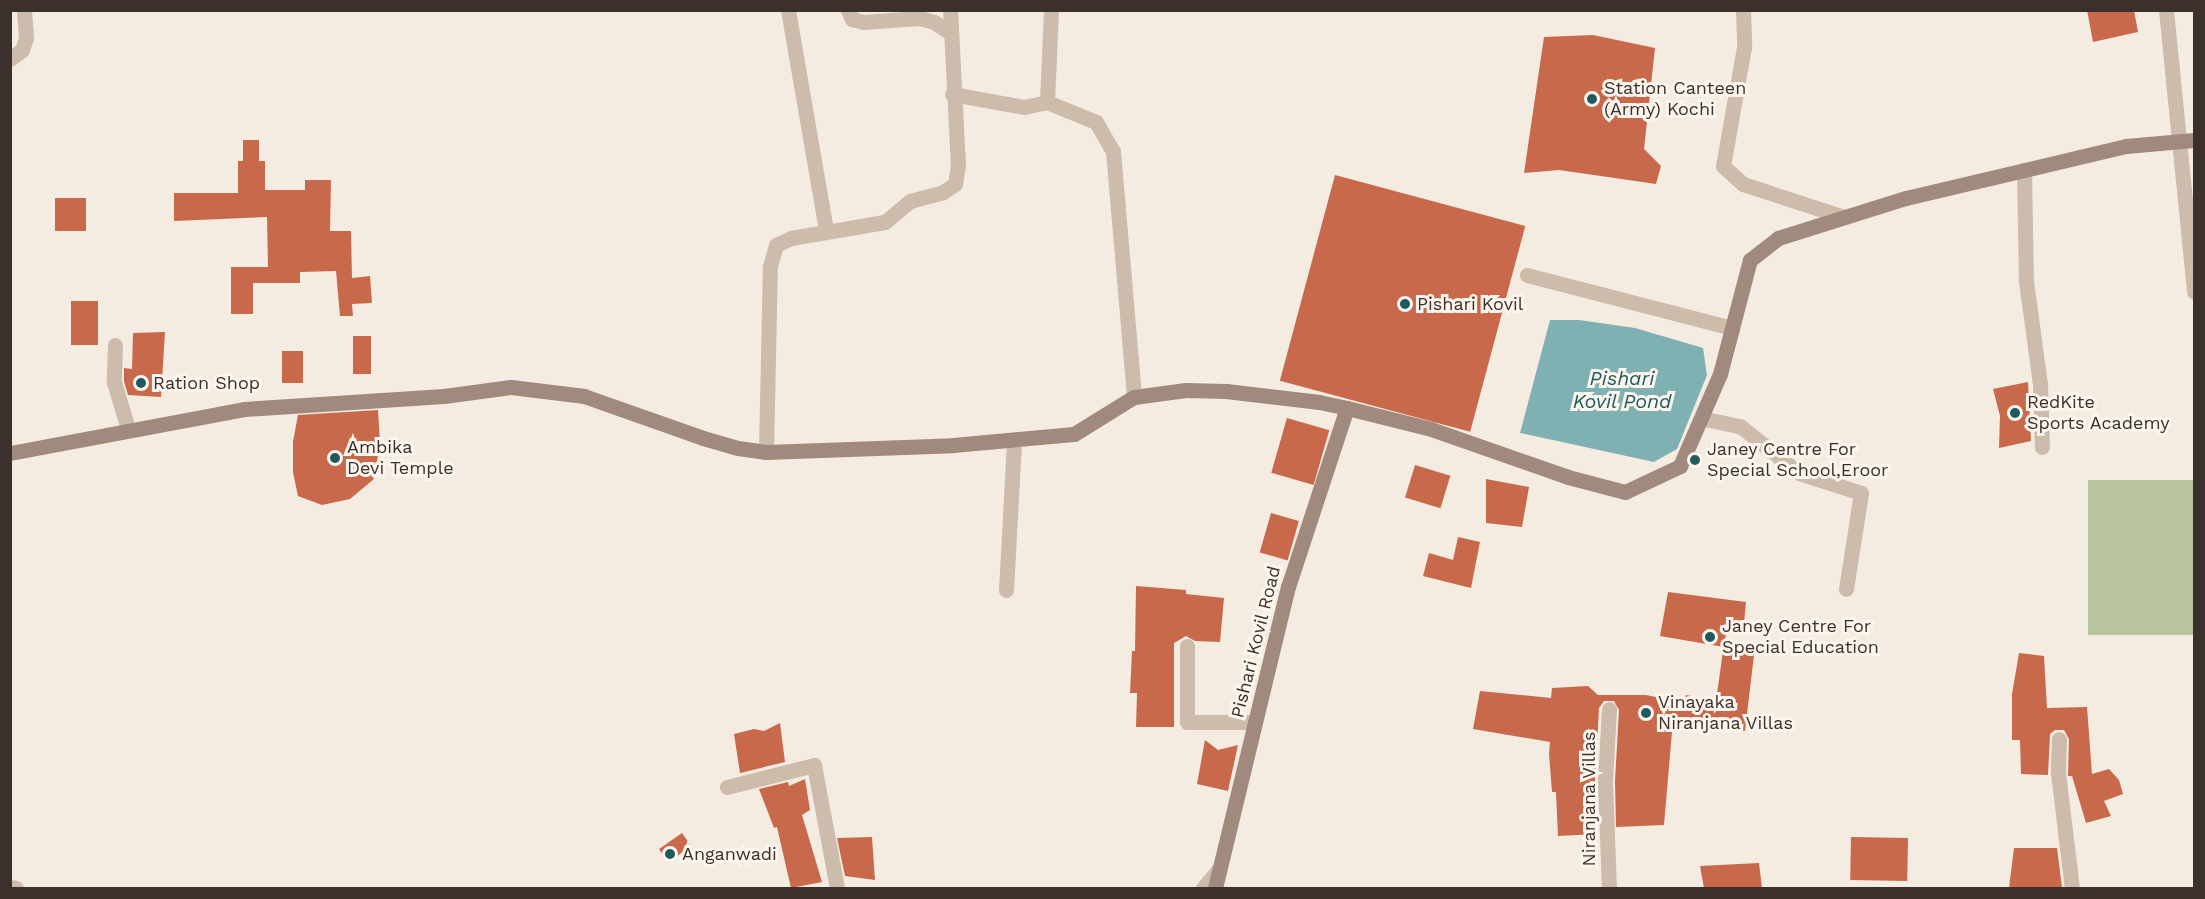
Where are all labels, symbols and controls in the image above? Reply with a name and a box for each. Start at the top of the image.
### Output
place label: Station Canteen (Army) Kochi [1604,78,1746,121]
marker: Station Canteen (Army) Kochi [1585,92,1599,106]
place label: Pishari Kovil [1417,293,1523,315]
marker: Pishari Kovil [1398,297,1412,311]
water label: Pishari Kovil Pond [1572,367,1672,414]
place label: Ration Shop [153,372,260,394]
marker: Ration Shop [134,376,148,390]
place label: RedKite Sports Academy [2027,392,2170,434]
marker: RedKite Sports Academy [2008,406,2022,420]
place label: Ambika Devi Temple [347,437,454,480]
place label: Janey Centre For Special School,Eroor [1707,439,1889,482]
marker: Ambika Devi Temple [328,451,342,465]
marker: Janey Centre For Special School,Eroor [1688,453,1702,467]
street label: Pishari Kovil Road [1227,563,1285,721]
place label: Janey Centre For Special Education [1722,616,1880,658]
marker: Janey Centre For Special Education [1703,630,1717,644]
place label: Vinayaka Niranjana Villas [1658,692,1794,734]
marker: Vinayaka Niranjana Villas [1639,706,1653,720]
street label: Niranjana Villas [1578,731,1600,867]
place label: Anganwadi [682,843,777,865]
marker: Anganwadi [663,847,677,861]

